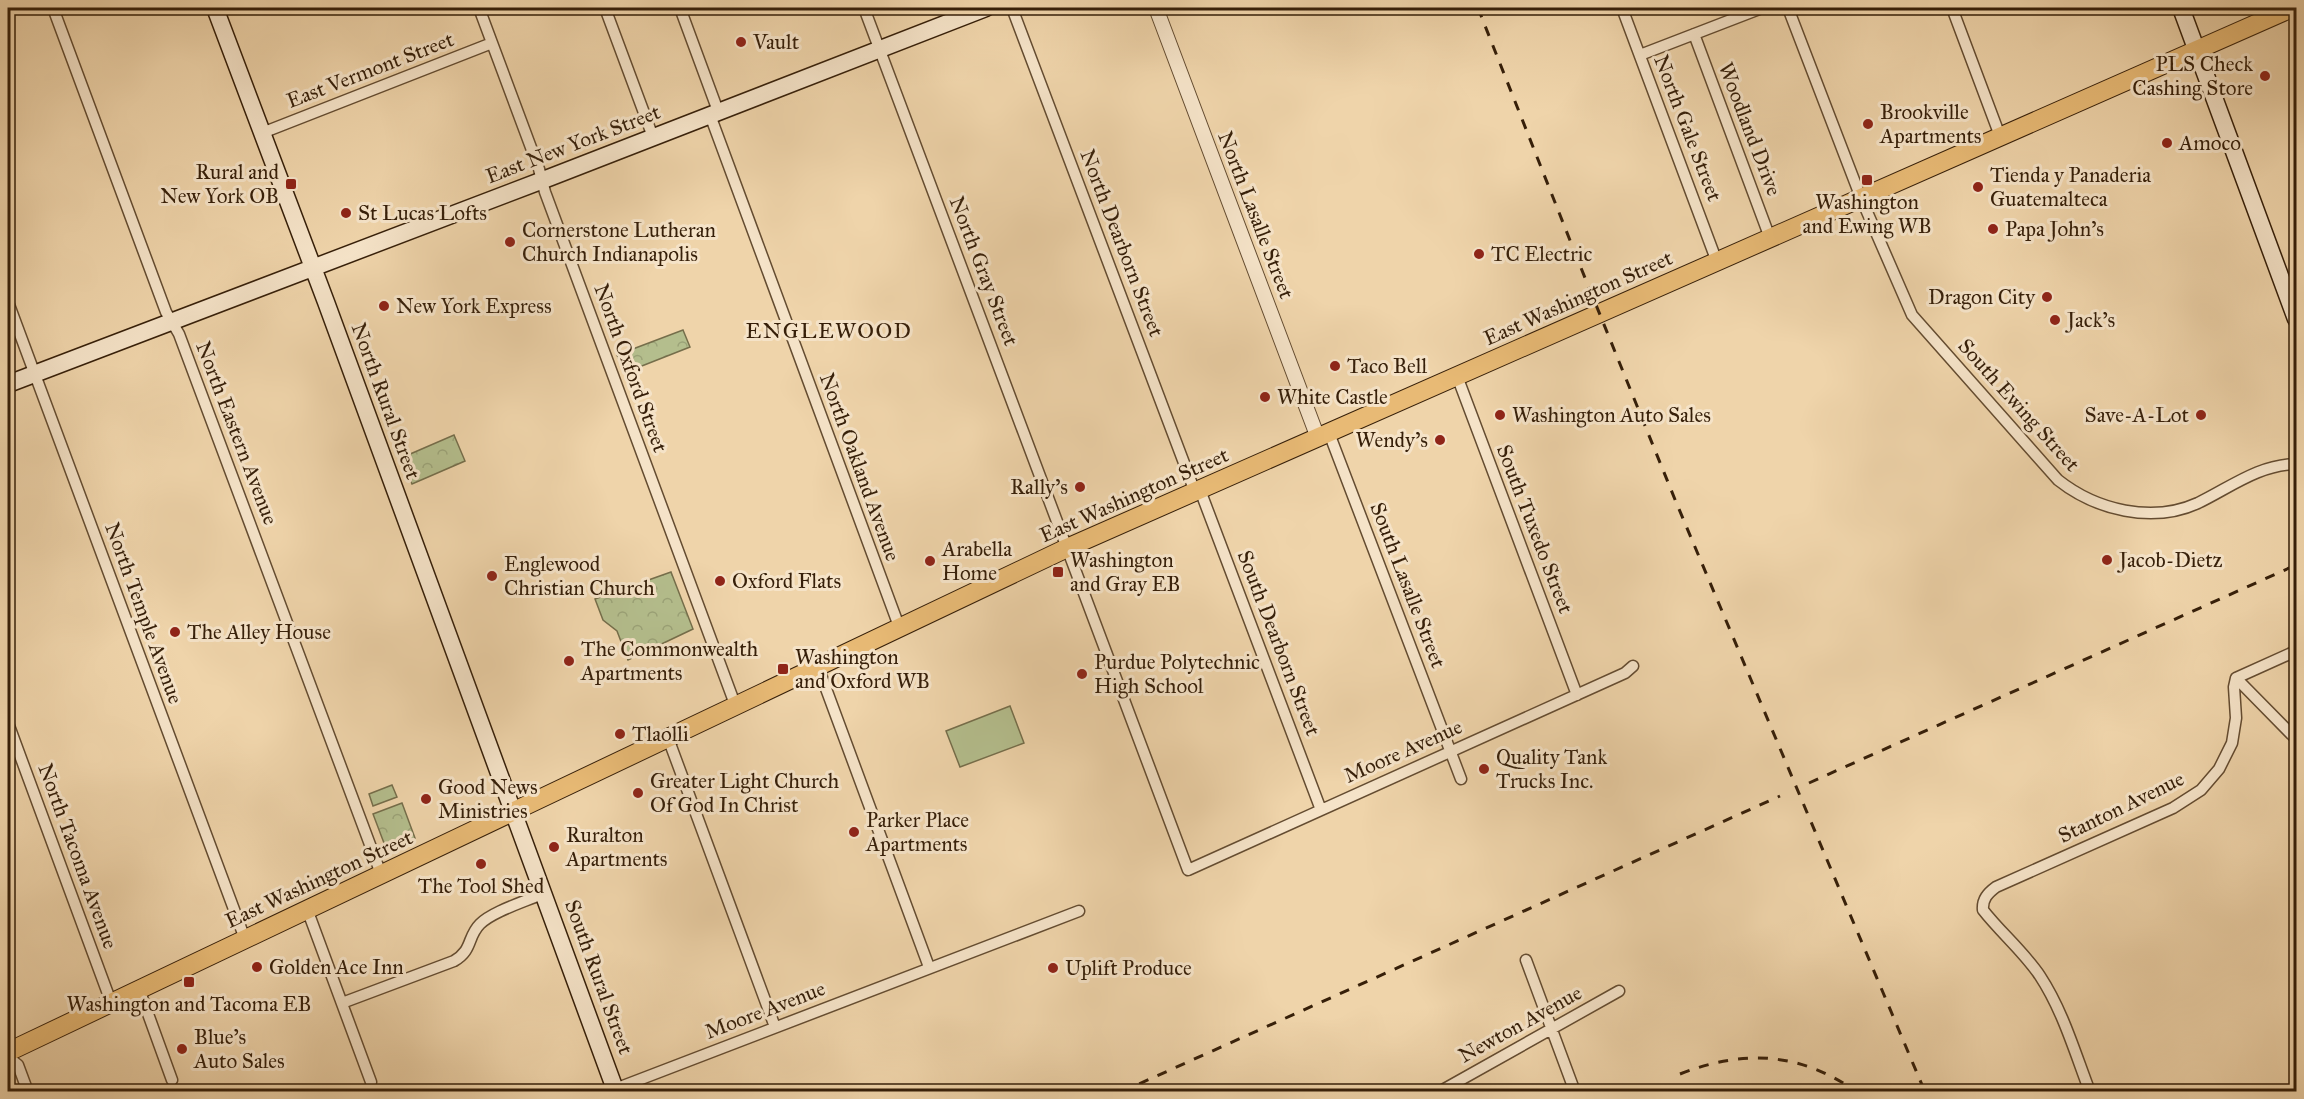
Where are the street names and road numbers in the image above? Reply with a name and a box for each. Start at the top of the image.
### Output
street label: East Vermont Street [283,26,458,114]
street label: North Gale Street [1648,51,1728,205]
street label: Woodland Drive [1713,59,1787,200]
street label: East New York Street [482,99,664,189]
street label: North Lasalle Street [1212,128,1300,303]
street label: North Dearborn Street [1074,146,1170,341]
street label: North Gray Street [944,193,1025,350]
street label: East Washington Street [1480,244,1677,351]
street label: North Oxford Street [588,280,674,456]
street label: North Rural Street [346,319,427,483]
street label: South Ewing Street [1953,333,2086,477]
street label: North Eastern Avenue [190,338,284,529]
street label: North Oakland Avenue [814,369,906,565]
street label: East Washington Street [1036,441,1233,548]
street label: South Tuxedo Street [1491,441,1579,618]
street label: South Lasalle Street [1364,499,1452,672]
street label: North Temple Avenue [99,519,189,707]
street label: South Dearborn Street [1232,547,1327,740]
street label: Moore Avenue [1340,713,1466,789]
street label: North Tacoma Avenue [32,760,124,952]
street label: Stanton Avenue [2054,765,2188,849]
street label: East Washington Street [221,824,417,934]
street label: South Rural Street [559,896,639,1058]
street label: Moore Avenue [701,975,829,1045]
street label: Newton Avenue [1454,979,1586,1069]

